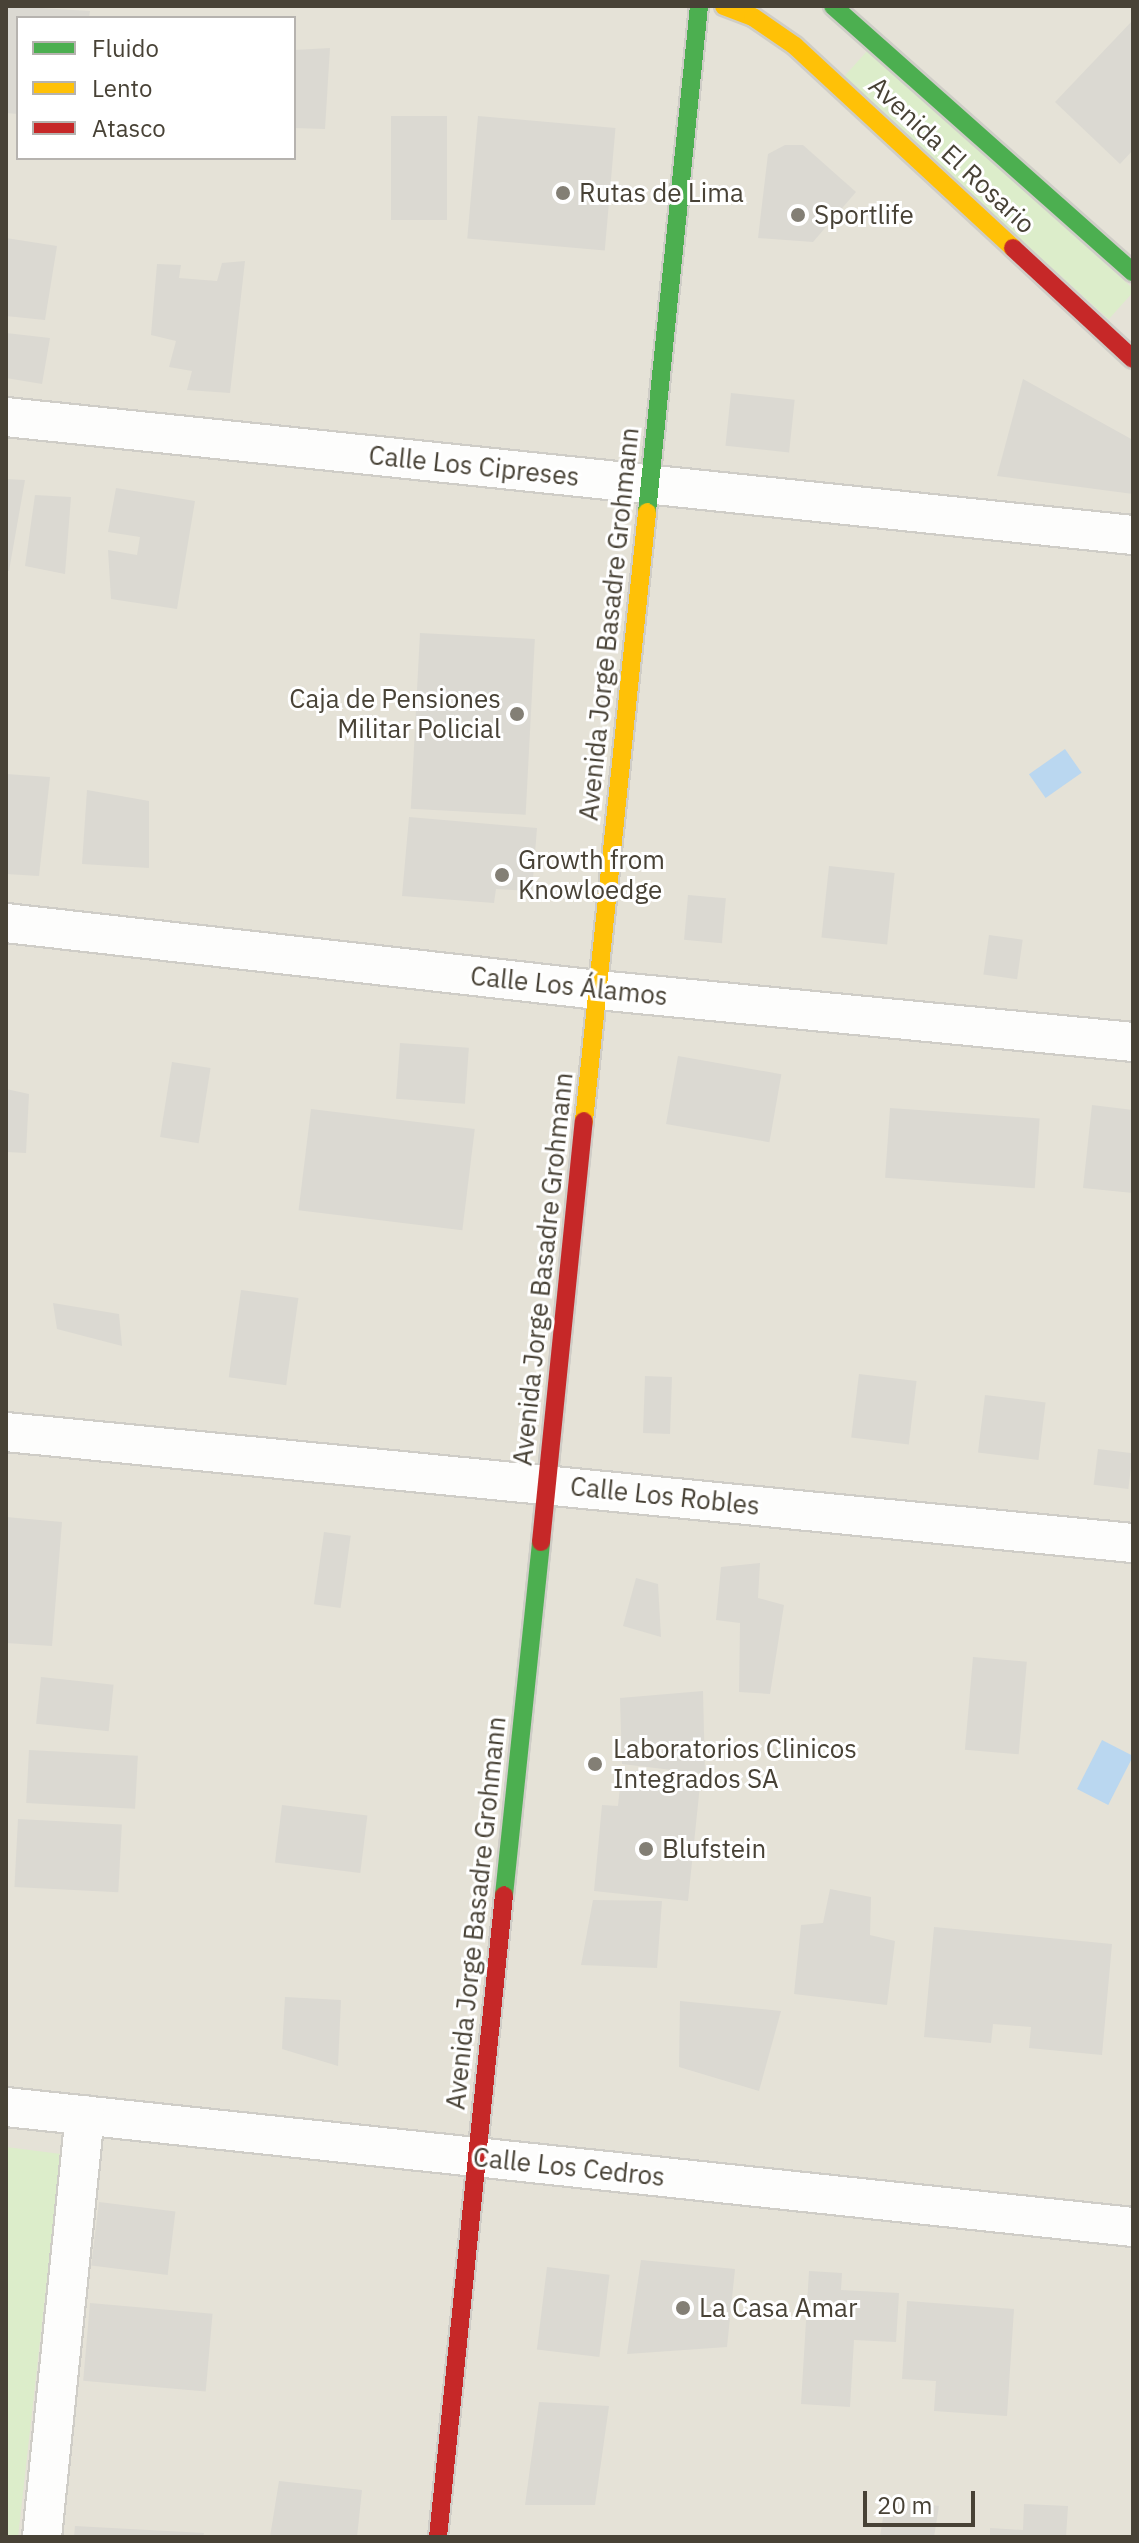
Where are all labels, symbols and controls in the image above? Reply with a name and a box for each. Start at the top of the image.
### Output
legend [16,16,296,160]
text: Fluido [92,32,159,64]
street label: Avenida El Rosario [862,70,1042,240]
text: Lento [92,72,152,104]
text: Atasco [92,112,166,144]
place label: Rutas de Lima [579,177,744,209]
marker: Rutas de Lima [554,184,572,202]
place label: Sportlife [814,199,914,231]
marker: Sportlife [789,206,807,224]
street label: Avenida Jorge Basadre Grohmann [573,426,645,822]
street label: Calle Los Cipreses [367,439,581,493]
place label: Caja de Pensiones Militar Policial [289,683,501,744]
marker: Caja de Pensiones Militar Policial [508,705,526,723]
place label: Growth from Knowloedge [518,844,665,906]
marker: Growth from Knowloedge [493,866,511,884]
street label: Calle Los Álamos [469,960,669,1012]
street label: Avenida Jorge Basadre Grohmann [507,1071,579,1467]
street label: Calle Los Robles [569,1471,761,1521]
street label: Avenida Jorge Basadre Grohmann [440,1715,512,2111]
place label: Laboratorios Clinicos Integrados SA [613,1733,857,1794]
marker: Laboratorios Clinicos Integrados SA [584,1753,606,1775]
place label: Blufstein [662,1833,766,1865]
marker: Blufstein [637,1840,655,1858]
street label: Calle Los Cedros [472,2141,666,2193]
place label: La Casa Amar [699,2292,858,2324]
marker: La Casa Amar [674,2299,692,2317]
scale bar [867,2475,979,2525]
text: 20 m [877,2489,932,2521]

